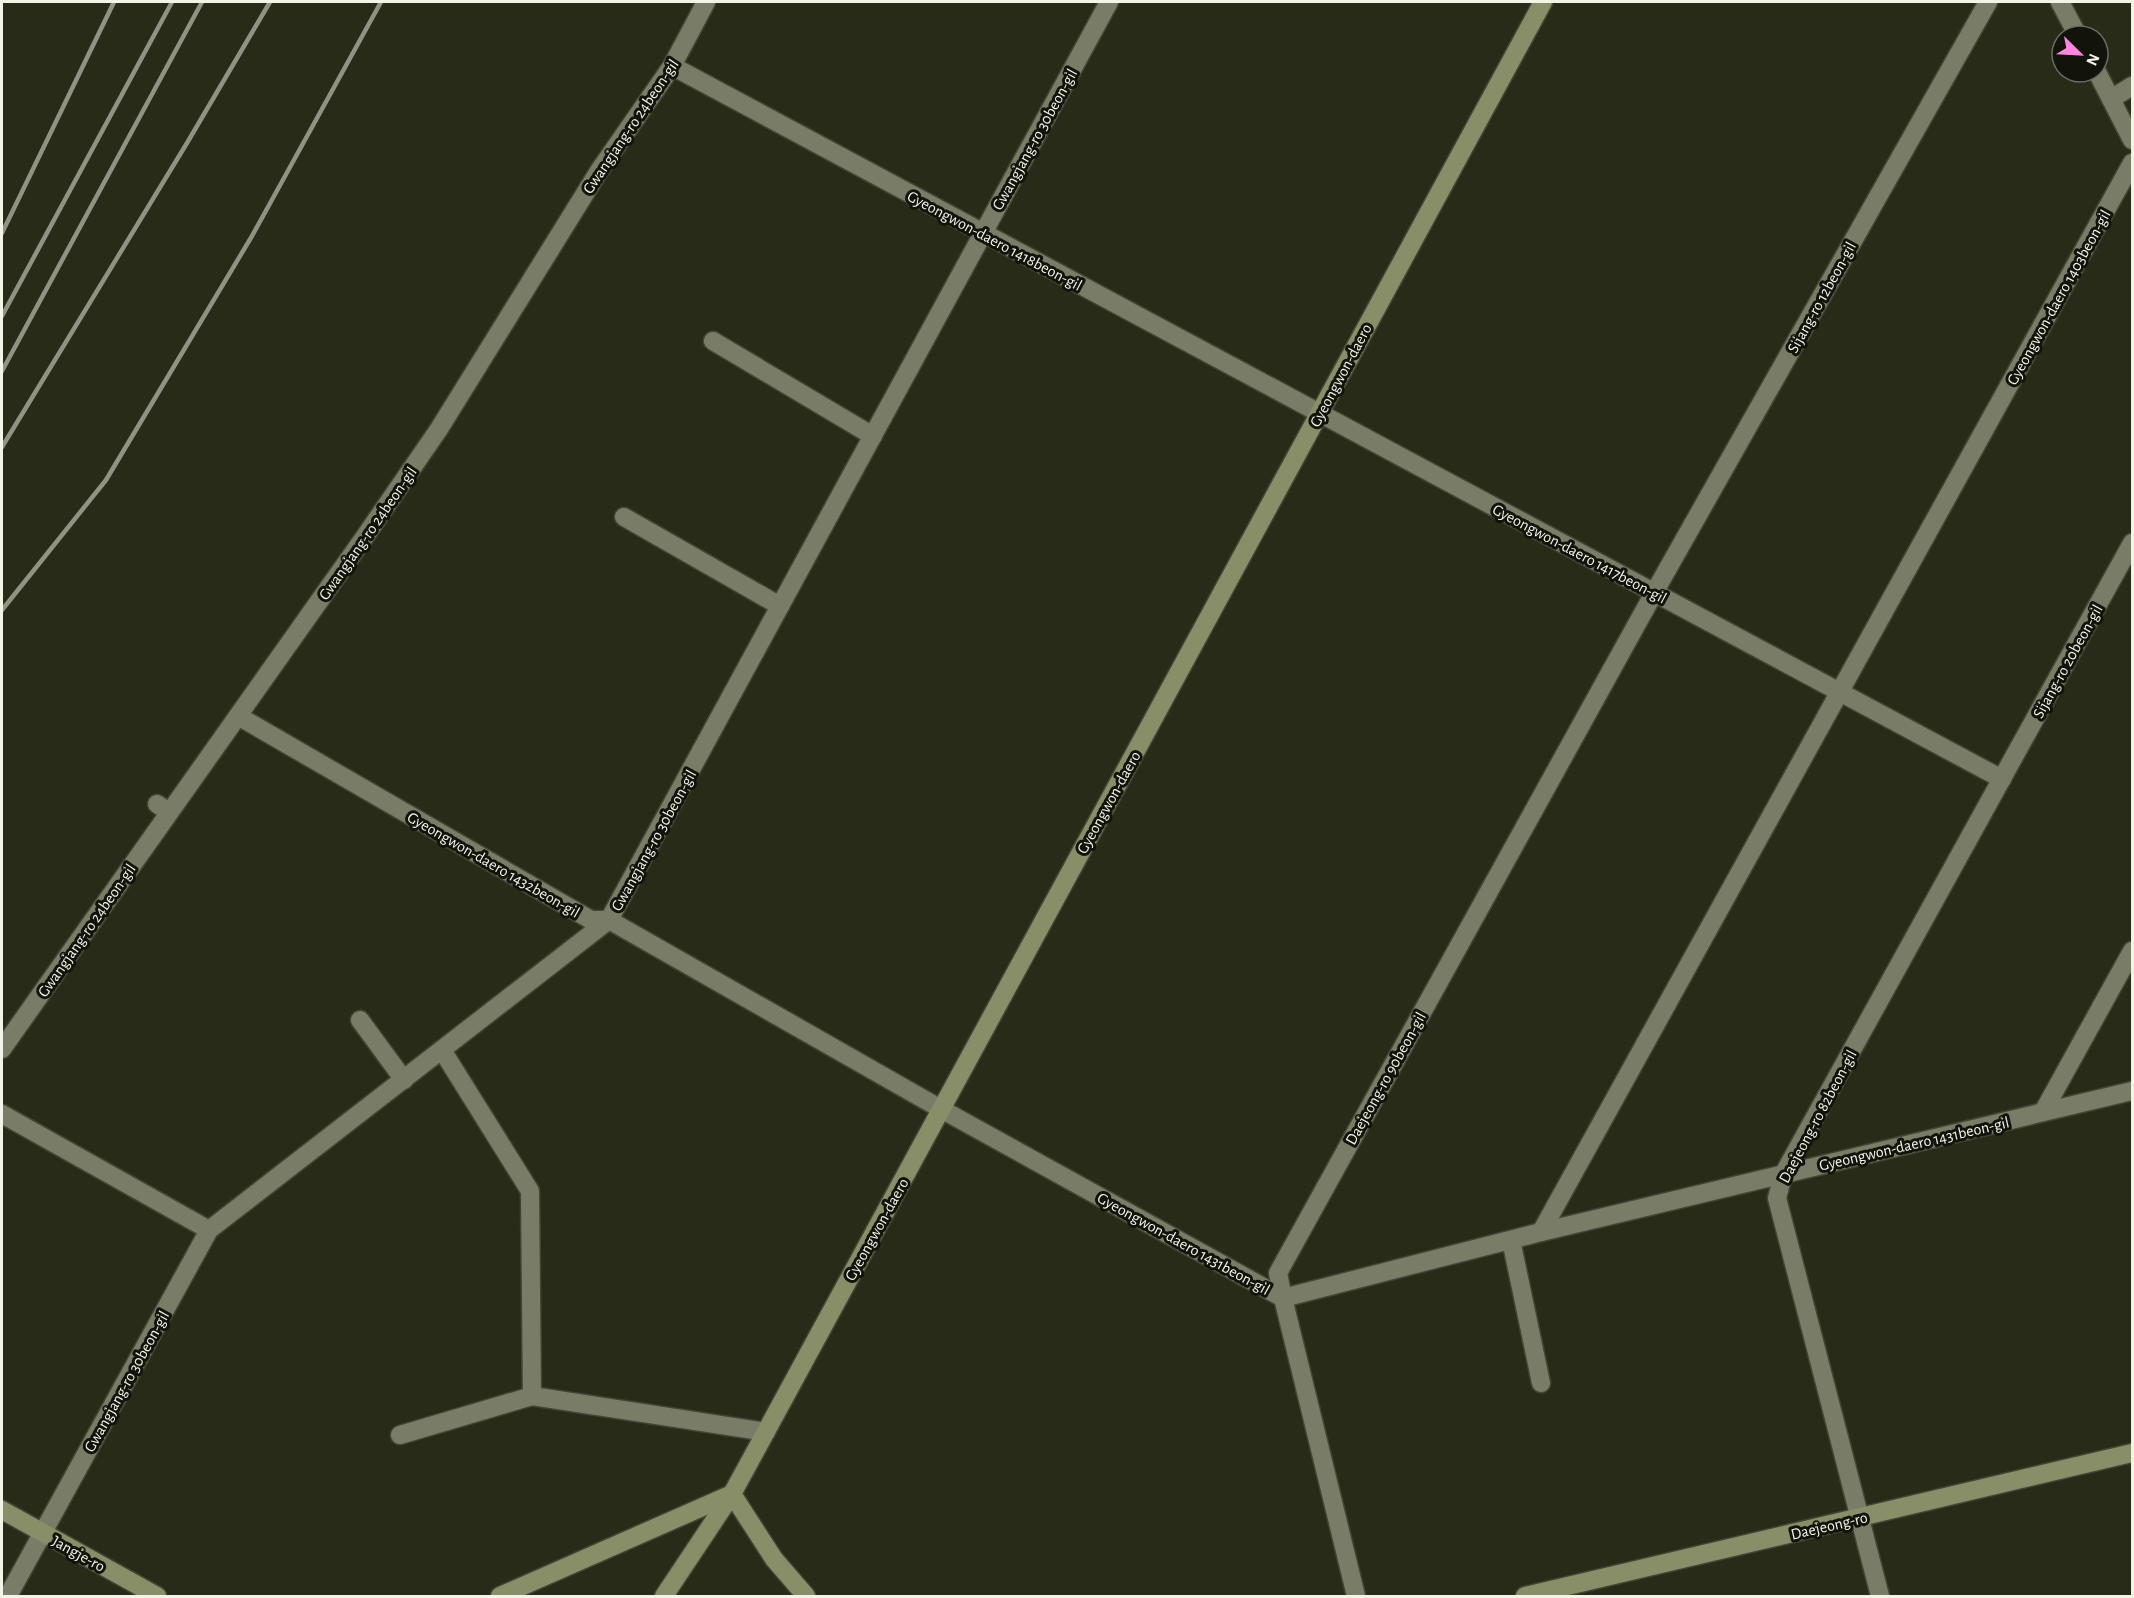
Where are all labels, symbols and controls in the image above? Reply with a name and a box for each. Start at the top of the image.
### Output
north arrow [2050,24,2110,84]
text: N [2083,51,2102,68]
street label: Gwangjang-ro 24beon-gil [580,56,683,197]
street label: Gwangjang-ro 30beon-gil [989,66,1081,213]
street label: Gyeongwon-daero 1418beon-gil [904,188,1085,295]
street label: Gyeongwon-daero 1403beon-gil [2004,207,2115,388]
street label: Sijang-ro 12beon-gil [1785,239,1860,356]
street label: Gyeongwon-daero [1307,321,1376,430]
street label: Gwangjang-ro 24beon-gil [316,464,421,604]
street label: Gyeongwon-daero 1417beon-gil [1489,501,1669,608]
street label: Sijang-ro 20beon-gil [2030,602,2107,722]
street label: Gyeongwon-daero [1074,748,1145,857]
street label: Gwangjang-ro 30beon-gil [608,767,700,914]
street label: Gyeongwon-daero 1432beon-gil [404,809,582,922]
street label: Gwangjang-ro 24beon-gil [35,861,140,1001]
street label: Daejeong-ro 90beon-gil [1343,1009,1430,1148]
street label: Daejeong-ro 82beon-gil [1776,1047,1861,1186]
street label: Gyeongwon-daero 1431beon-gil [1818,1114,2011,1175]
street label: Gyeongwon-daero [842,1175,913,1284]
street label: Gyeongwon-daero 1431beon-gil [1094,1190,1272,1299]
street label: Gwangjang-ro 30beon-gil [81,1308,173,1455]
street label: Daejeong-ro [1789,1509,1870,1544]
street label: Jangje-ro [49,1533,108,1576]

